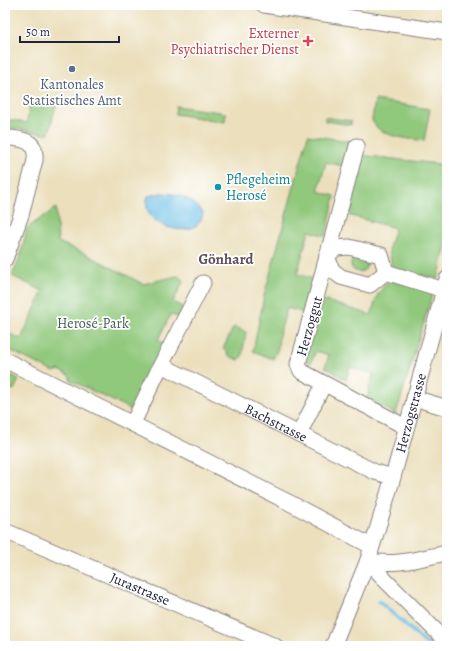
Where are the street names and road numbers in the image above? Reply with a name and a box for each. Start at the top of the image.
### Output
street label: Herzoggut [292,294,327,358]
street label: Herzogstrasse [391,371,431,455]
street label: Bachstrasse [241,399,310,447]
street label: Jurastrasse [107,568,173,610]

